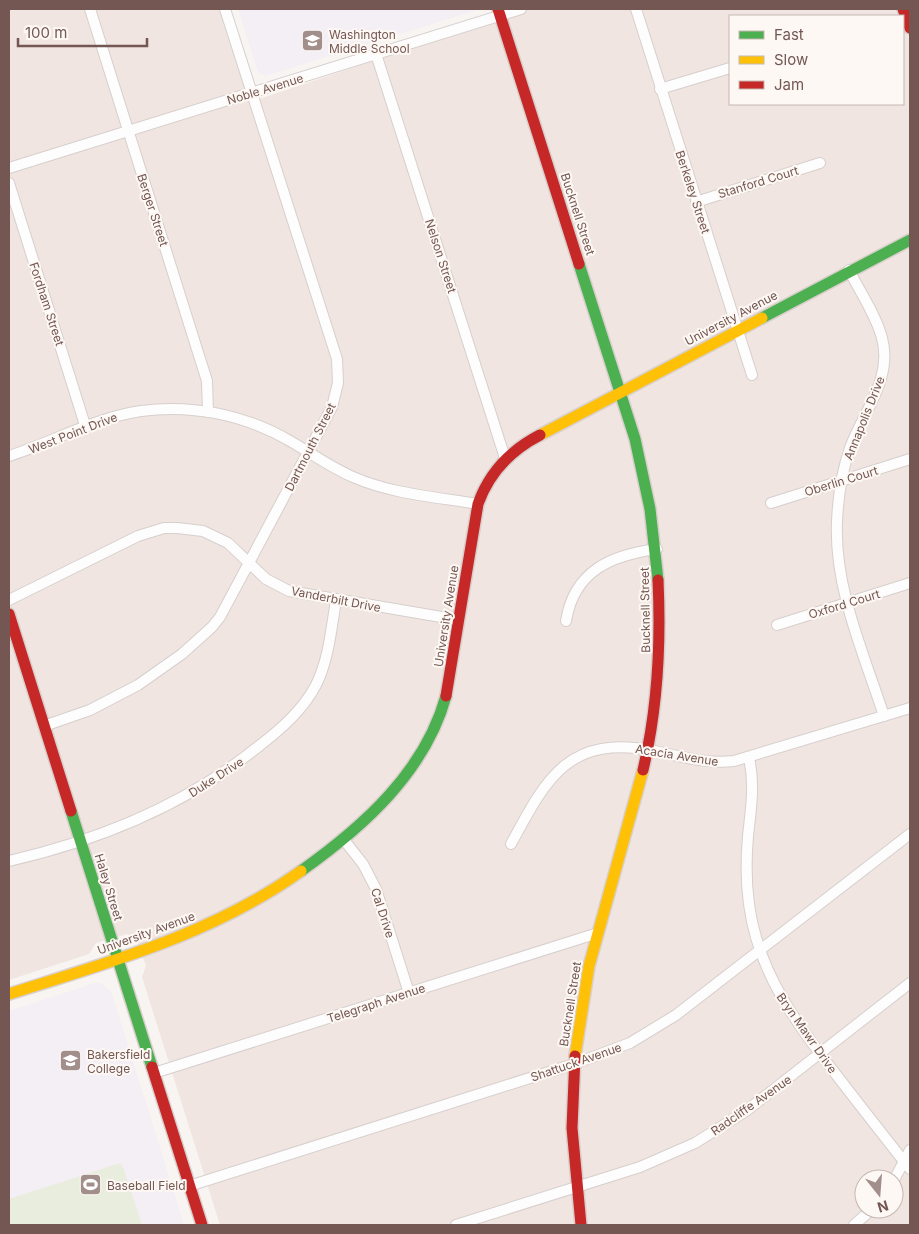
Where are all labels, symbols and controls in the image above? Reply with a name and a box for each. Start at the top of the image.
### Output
scale bar [18,15,146,47]
legend [729,15,904,105]
text: 100 m [25,23,67,42]
text: Fast [774,25,804,44]
place label: Washington Middle School [329,27,410,56]
school or university icon: Washington Middle School [301,29,325,53]
text: Slow [774,50,808,69]
street label: Noble Avenue [225,70,305,108]
text: Jam [774,75,804,94]
street label: Berkeley Street [672,149,714,236]
street label: Stanford Court [716,163,800,201]
street label: Bucknell Street [558,171,598,257]
street label: Berger Street [134,172,172,248]
street label: Nelson Street [422,217,460,295]
street label: Fordham Street [26,260,68,348]
street label: University Avenue [682,287,780,349]
street label: Annapolis Drive [840,374,888,462]
street label: Dartmouth Street [281,400,339,494]
street label: West Point Drive [27,409,119,457]
street label: Oberlin Court [802,463,880,499]
street label: University Avenue [431,564,461,668]
street label: Bucknell Street [637,567,653,653]
street label: Vanderbilt Drive [290,583,382,615]
street label: Oxford Court [806,586,882,622]
street label: Acacia Avenue [634,741,720,769]
street label: Duke Drive [186,754,246,800]
street label: Haley Street [92,852,126,922]
street label: Cal Drive [368,886,398,940]
street label: University Avenue [95,908,197,958]
street label: Bucknell Street [556,961,584,1047]
street label: Telegraph Avenue [325,980,427,1026]
street label: Bryn Mawr Drive [774,990,840,1076]
street label: Shattuck Avenue [529,1039,623,1085]
place label: Bakersfield College [87,1047,150,1076]
school or university icon: Bakersfield College [59,1049,83,1073]
street label: Radcliffe Avenue [708,1072,794,1138]
north arrow [854,1169,904,1219]
sports icon: Baseball Field [79,1173,103,1197]
place label: Baseball Field [107,1178,186,1193]
text: N [875,1197,891,1217]

